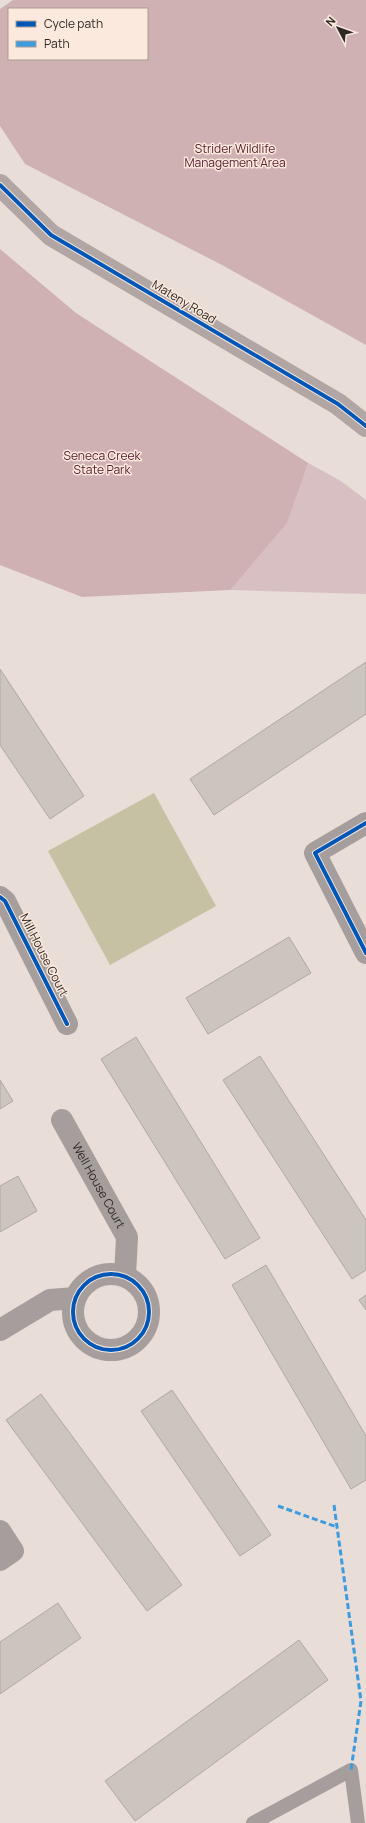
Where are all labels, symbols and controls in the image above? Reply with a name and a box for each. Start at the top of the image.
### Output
legend [8,8,148,60]
north arrow [318,8,358,48]
text: N [322,13,338,29]
text: Cycle path [44,15,103,32]
text: Path [44,35,70,52]
park label: Strider Wildlife Management Area [184,140,286,171]
street label: Mateny Road [149,276,220,327]
park label: Seneca Creek State Park [64,447,141,478]
street label: Mill House Court [16,910,73,999]
street label: Well House Court [68,1139,130,1231]

